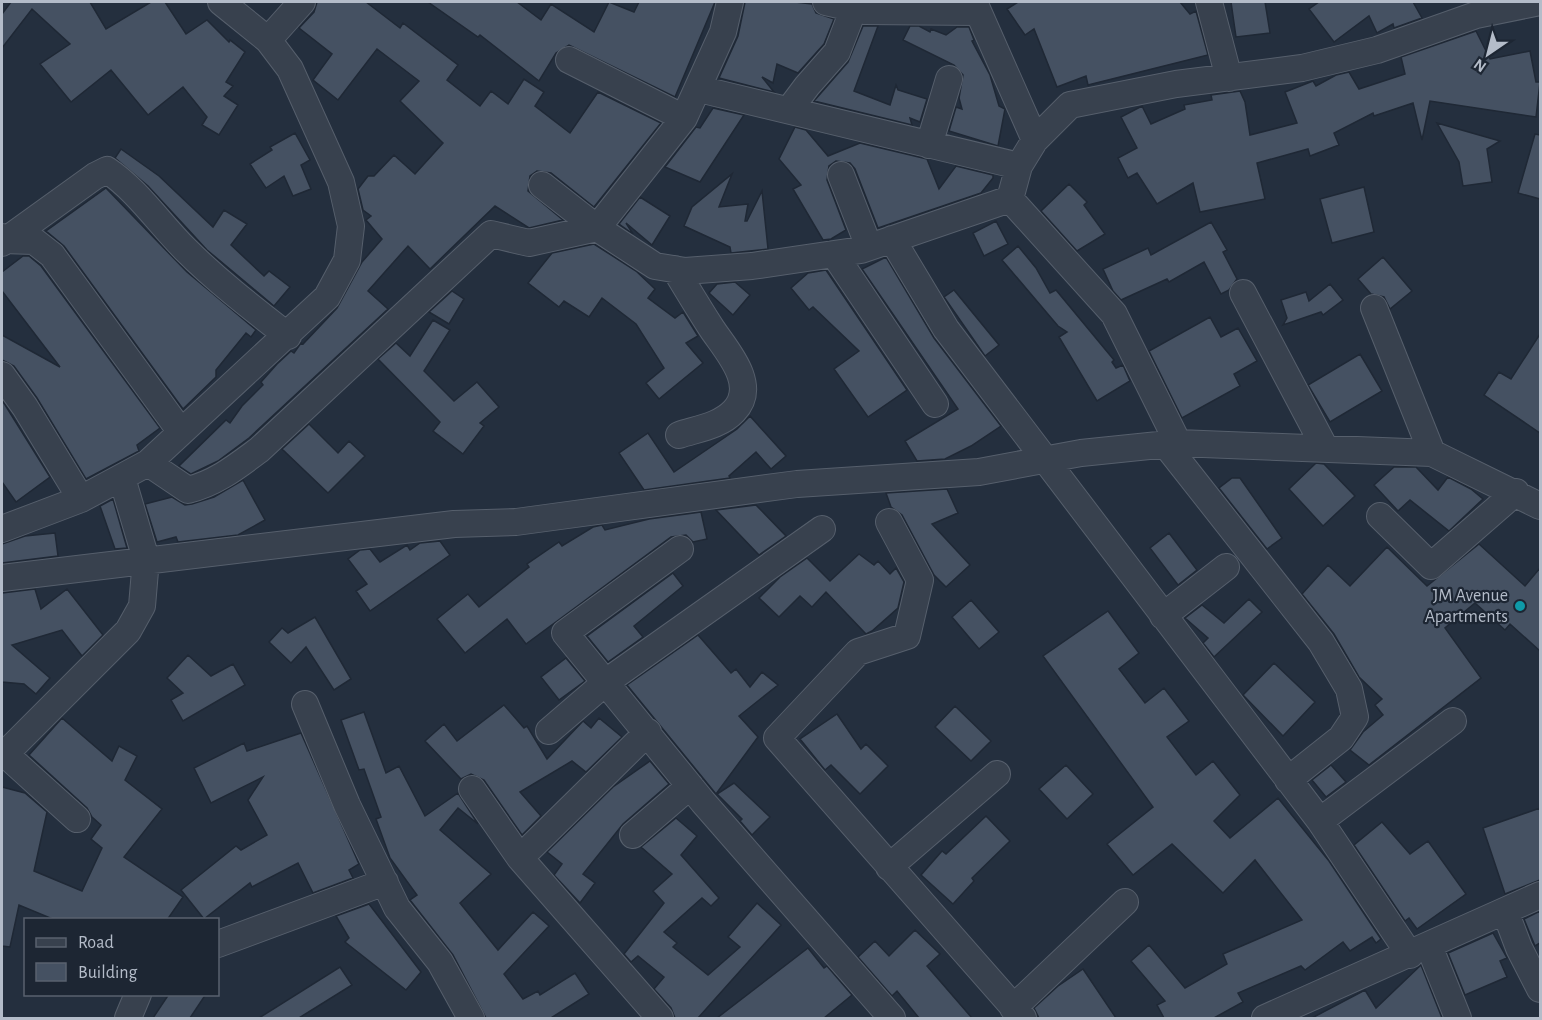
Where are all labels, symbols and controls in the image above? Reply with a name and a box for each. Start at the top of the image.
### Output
north arrow [1458,24,1518,84]
text: N [1471,56,1489,75]
place label: JM Avenue Apartments [1425,587,1508,626]
marker: JM Avenue Apartments [1513,599,1527,613]
legend [24,918,219,996]
text: Road [78,934,114,952]
text: Building [78,964,138,982]

